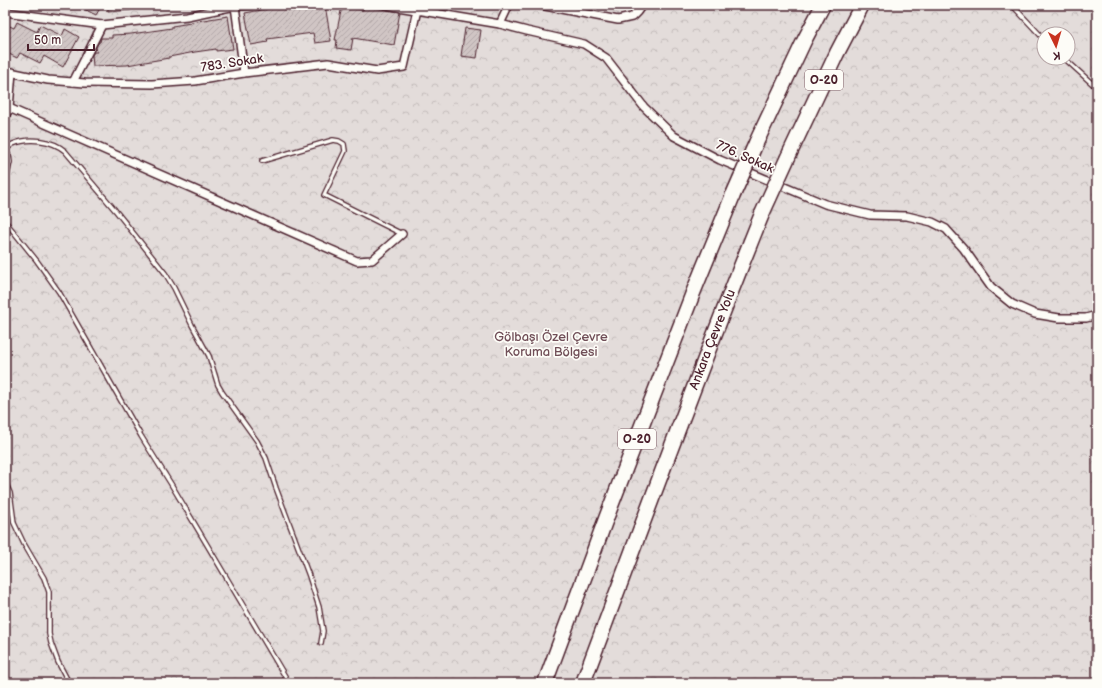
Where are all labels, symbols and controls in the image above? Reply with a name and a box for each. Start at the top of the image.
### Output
scale bar [28,26,94,52]
north arrow [1036,26,1076,66]
text: 50 m [34,33,61,48]
text: K [1052,49,1061,62]
street label: 783. Sokak [200,50,265,76]
road number: O-20 [805,70,843,90]
street label: 776. Sokak [714,137,777,177]
street label: Ankara Çevre Yolu [686,287,739,392]
park label: Gölbaşı Özel Çevre Koruma Bölgesi [494,329,608,360]
road number: O-20 [618,429,656,449]

